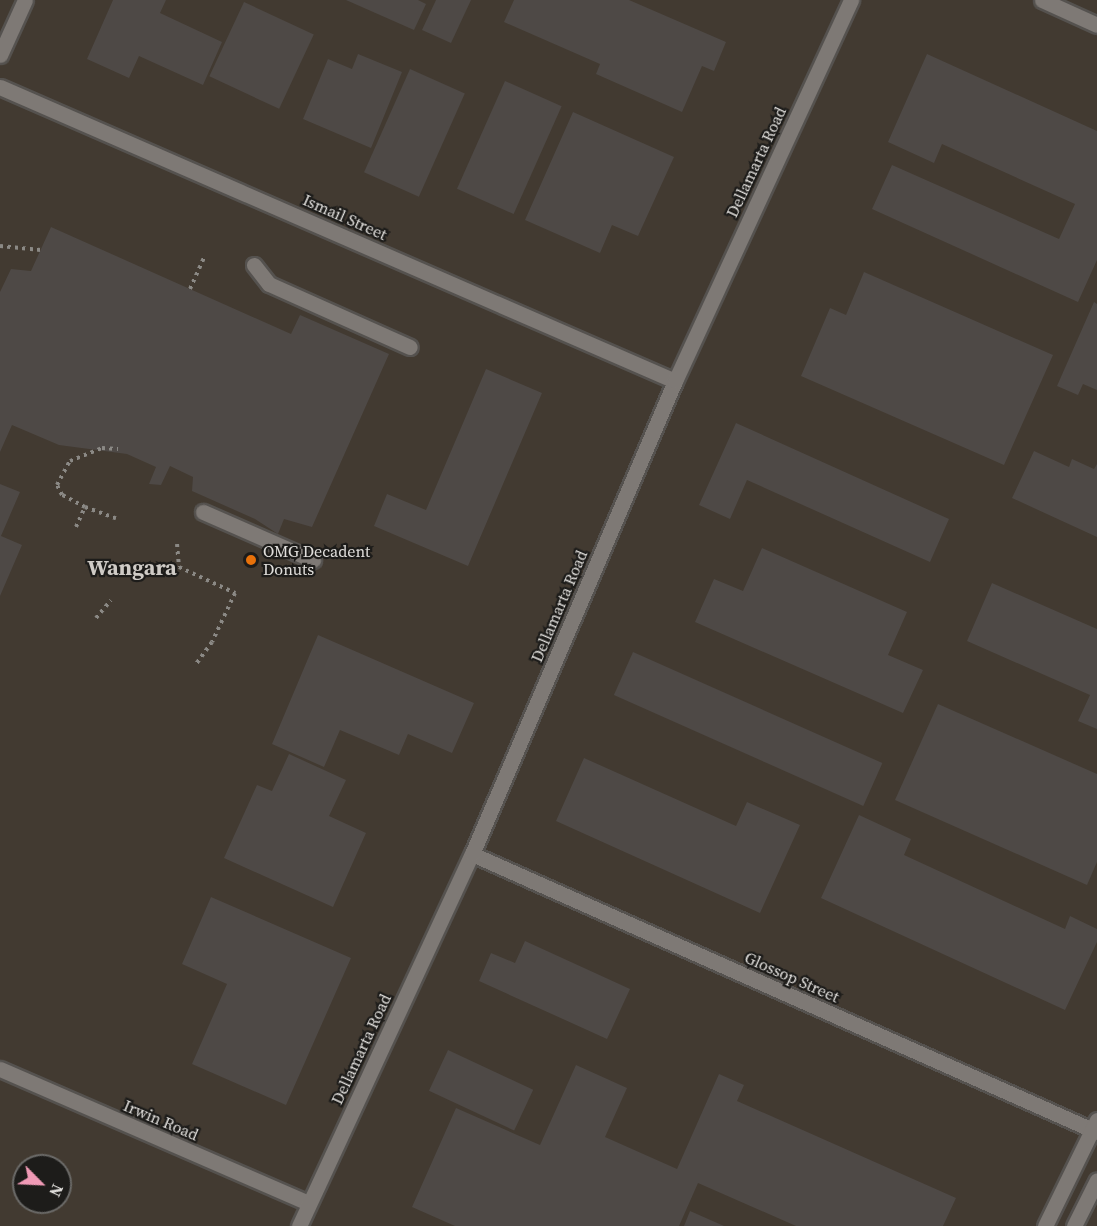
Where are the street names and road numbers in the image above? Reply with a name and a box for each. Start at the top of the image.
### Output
street label: Dellamarta Road [722,104,790,220]
street label: Ismail Street [300,190,390,244]
street label: Dellamarta Road [527,547,591,665]
street label: Glossop Street [742,948,842,1006]
street label: Dellamarta Road [327,991,395,1107]
street label: Irwin Road [121,1096,201,1144]

